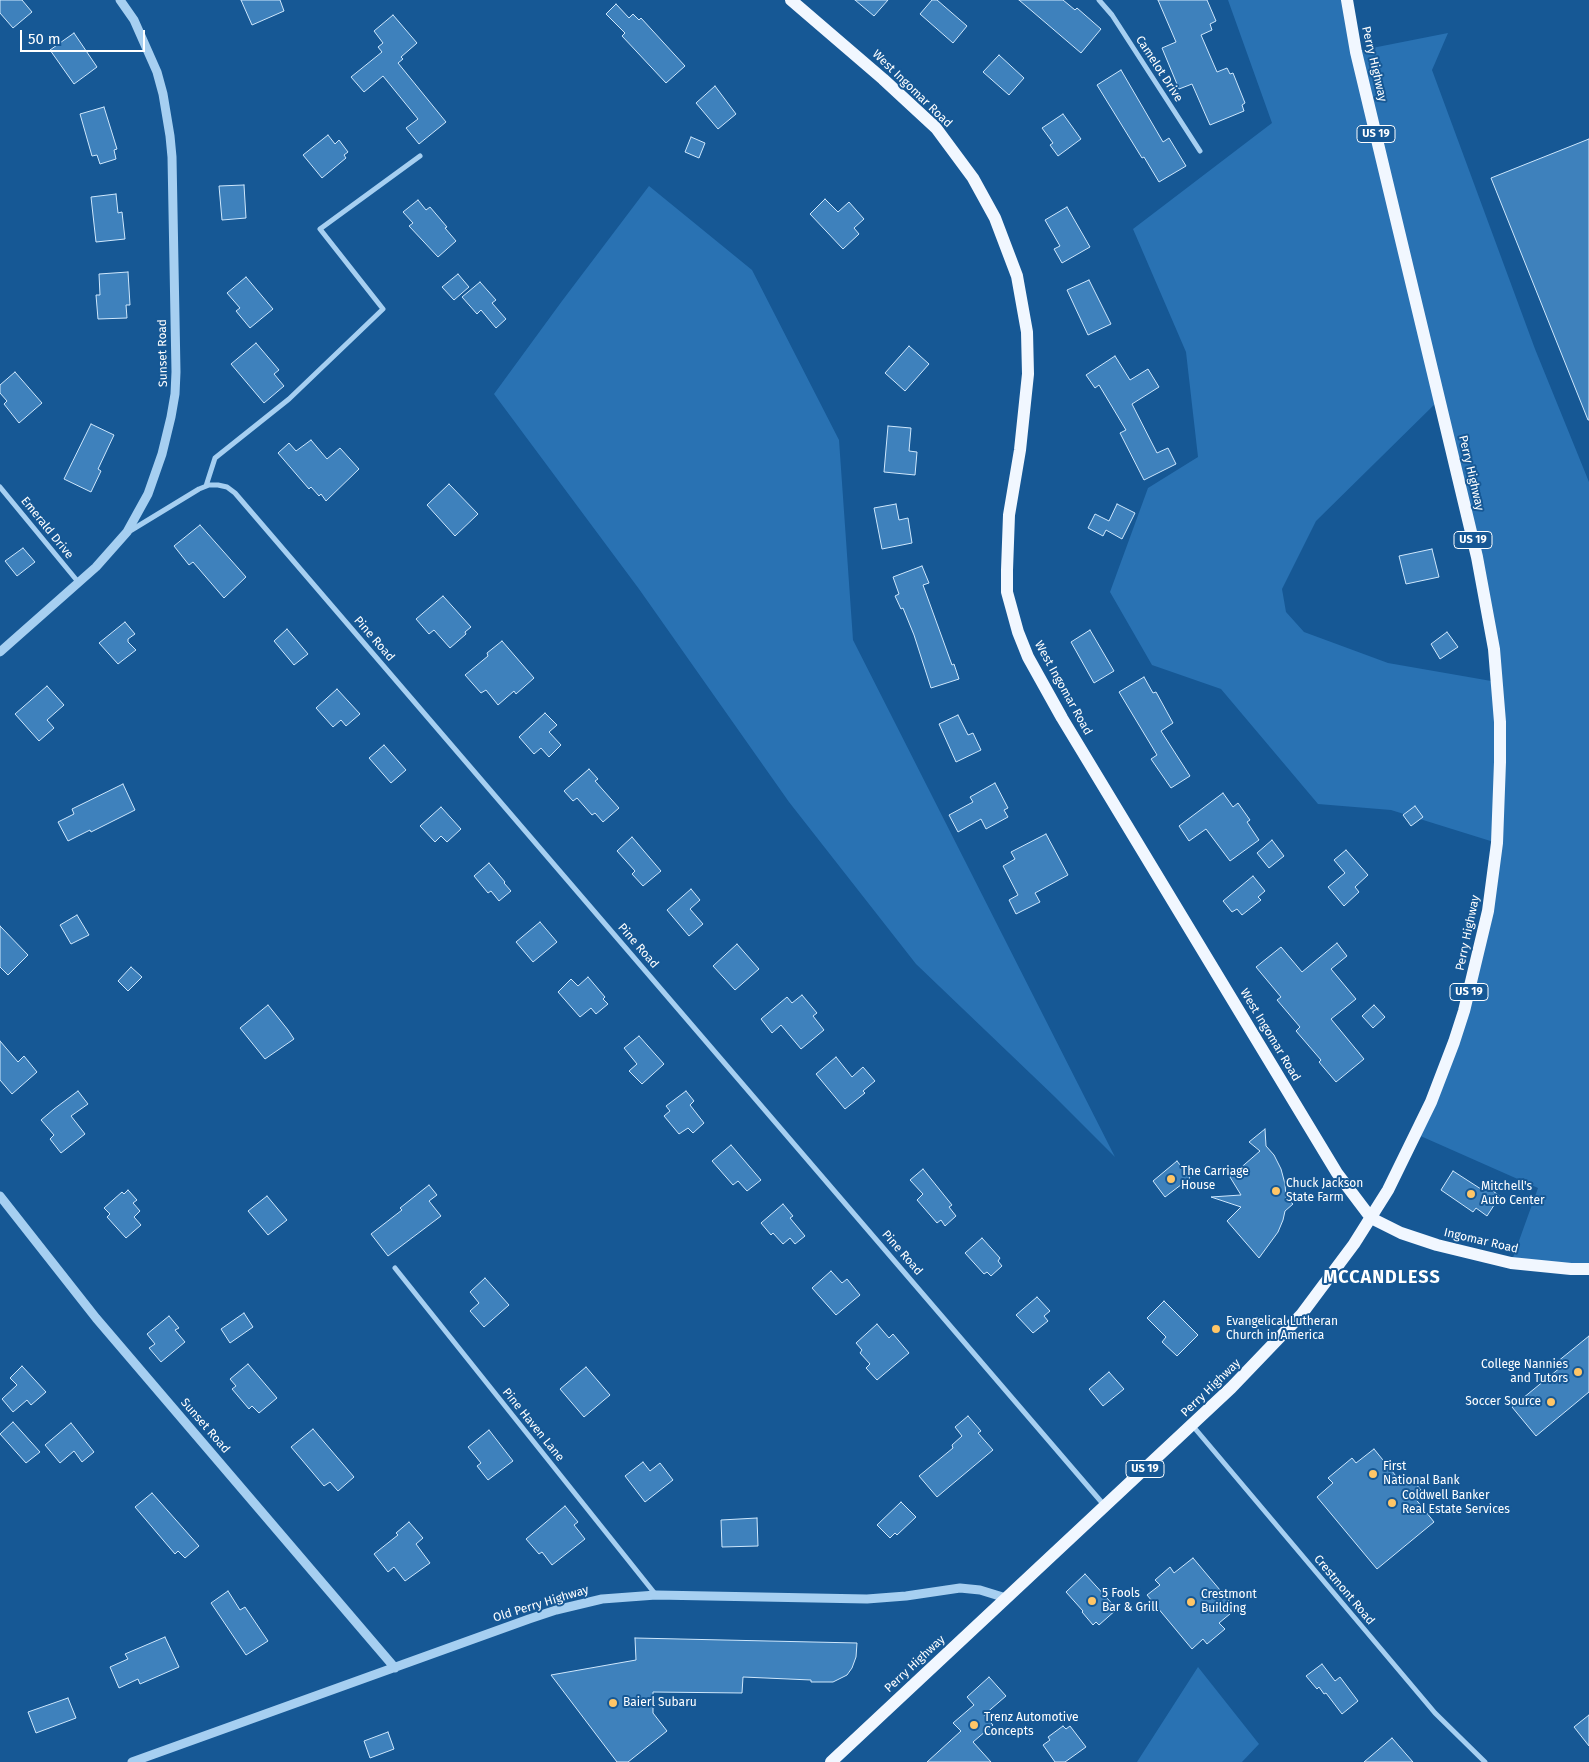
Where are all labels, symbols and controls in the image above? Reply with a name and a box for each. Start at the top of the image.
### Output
scale bar [22,20,148,52]
street label: Perry Highway [1358,25,1390,103]
text: 50 m [28,30,61,48]
street label: Camelot Drive [1132,33,1186,105]
street label: West Ingomar Road [869,47,955,131]
road number: US 19 [1357,126,1395,142]
street label: Sunset Road [155,319,171,387]
street label: Perry Highway [1455,434,1487,512]
street label: Emerald Drive [18,494,76,562]
road number: US 19 [1454,532,1492,548]
street label: Pine Road [351,614,397,664]
street label: West Ingomar Road [1031,638,1095,738]
street label: Perry Highway [1453,894,1483,972]
street label: Pine Road [615,921,661,971]
road number: US 19 [1450,984,1488,1000]
street label: West Ingomar Road [1237,986,1303,1084]
place label: The Carriage House [1181,1165,1249,1193]
marker: The Carriage House [1165,1173,1177,1185]
place label: Chuck Jackson State Farm [1286,1177,1363,1205]
place label: Mitchell's Auto Center [1481,1180,1545,1208]
marker: Chuck Jackson State Farm [1270,1185,1282,1197]
marker: Mitchell's Auto Center [1465,1188,1477,1200]
street label: Ingomar Road [1442,1225,1520,1257]
street label: Pine Road [879,1228,925,1278]
district label: MCCANDLESS [1322,1267,1442,1289]
place label: Evangelical Lutheran Church in America [1226,1315,1338,1343]
marker: Evangelical Lutheran Church in America [1210,1323,1222,1335]
street label: Perry Highway [1178,1356,1244,1420]
place label: College Nannies and Tutors [1481,1358,1568,1386]
marker: College Nannies and Tutors [1572,1366,1584,1378]
street label: Pine Haven Lane [499,1385,567,1465]
place label: Soccer Source [1465,1395,1541,1409]
street label: Sunset Road [177,1396,233,1456]
marker: Soccer Source [1545,1396,1557,1408]
road number: US 19 [1126,1460,1164,1478]
place label: First National Bank [1383,1460,1460,1488]
marker: First National Bank [1367,1468,1379,1480]
place label: Coldwell Banker Real Estate Services [1402,1489,1510,1517]
marker: Coldwell Banker Real Estate Services [1386,1497,1398,1509]
street label: Crestmont Road [1311,1552,1377,1628]
street label: Old Perry Highway [491,1583,591,1625]
place label: 5 Fools Bar & Grill [1102,1587,1158,1615]
place label: Crestmont Building [1201,1588,1257,1616]
marker: 5 Fools Bar & Grill [1086,1595,1098,1607]
marker: Crestmont Building [1185,1596,1197,1608]
street label: Perry Highway [882,1632,948,1696]
place label: Baierl Subaru [623,1696,697,1710]
marker: Baierl Subaru [607,1697,619,1709]
place label: Trenz Automotive Concepts [984,1711,1079,1739]
marker: Trenz Automotive Concepts [968,1719,980,1731]

